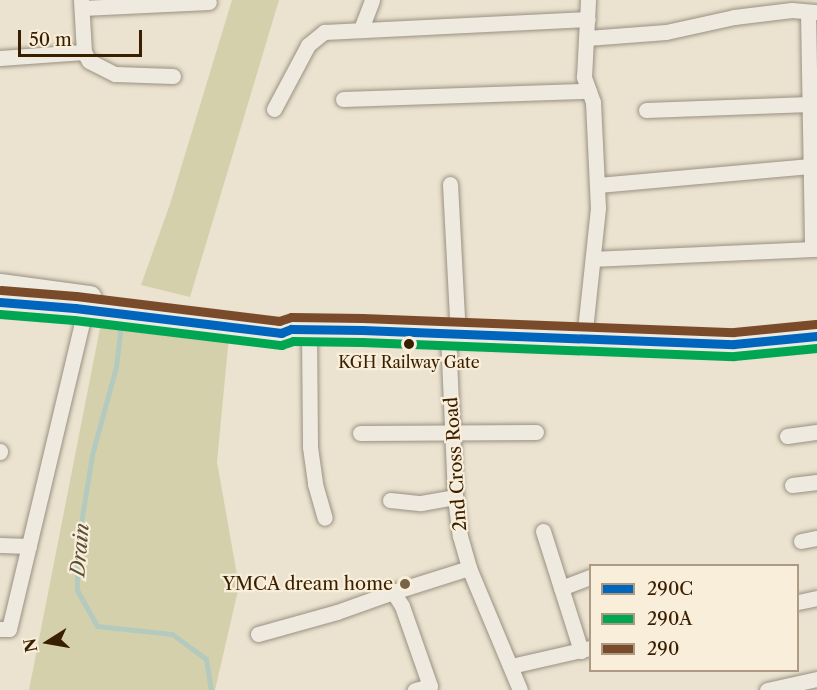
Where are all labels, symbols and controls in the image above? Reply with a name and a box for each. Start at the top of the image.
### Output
scale bar [21,18,146,56]
text: 50 m [29,29,72,51]
marker: KGH Railway Gate [403,338,415,350]
place label: KGH Railway Gate [338,352,480,372]
street label: 2nd Cross Road [441,396,471,532]
water label: Drain [66,522,94,578]
legend [589,564,799,672]
place label: YMCA dream home [222,573,393,595]
marker: YMCA dream home [398,577,412,591]
text: 290C [647,578,693,600]
text: 290A [647,608,692,630]
north arrow [18,612,78,672]
text: N [19,637,41,654]
text: 290 [647,638,679,660]

